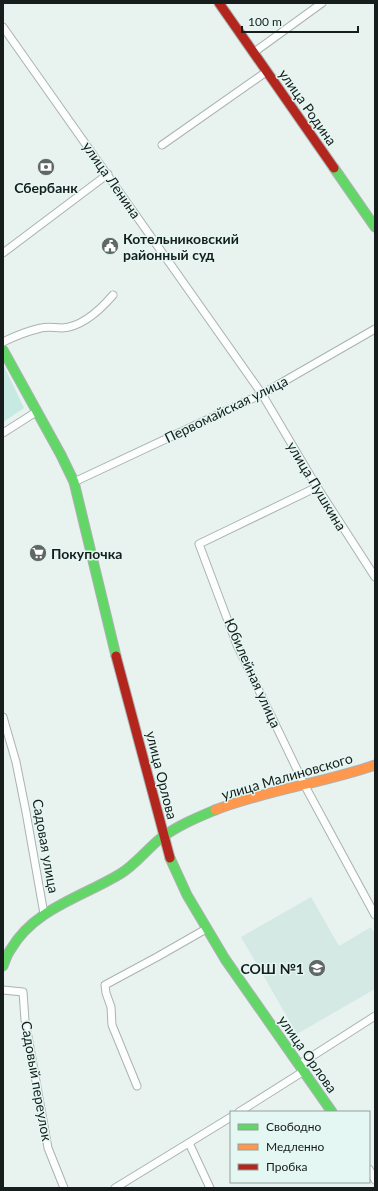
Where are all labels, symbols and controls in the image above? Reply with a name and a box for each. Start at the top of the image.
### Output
scale bar [242,8,358,34]
text: 100 m [248,14,282,29]
street label: улица Родина [275,66,341,148]
street label: улица Ленина [79,138,145,222]
bank icon: Сбербанк [36,157,56,177]
place label: Сбербанк [14,179,78,196]
place label: Котельниковский районный суд [123,230,239,263]
public building icon: Котельниковский районный суд [100,236,120,256]
street label: Первомайская улица [162,372,290,446]
street label: улица Пушкина [284,438,350,534]
supermarket icon: Покупочка [28,543,48,563]
place label: Покупочка [51,545,122,562]
street label: Юбилейная улица [221,616,285,730]
street label: улица Орлова [143,729,181,821]
street label: улица Малиновского [219,749,355,803]
street label: Садовая улица [29,798,63,894]
school or university icon: СОШ №1 [307,958,327,978]
place label: СОШ №1 [240,960,304,977]
street label: улица Орлова [275,1012,341,1096]
street label: Садовый переулок [18,1020,56,1143]
legend [230,1111,370,1183]
text: Свободно [266,1119,322,1134]
text: Медленно [266,1139,325,1154]
text: Пробка [266,1159,307,1174]

